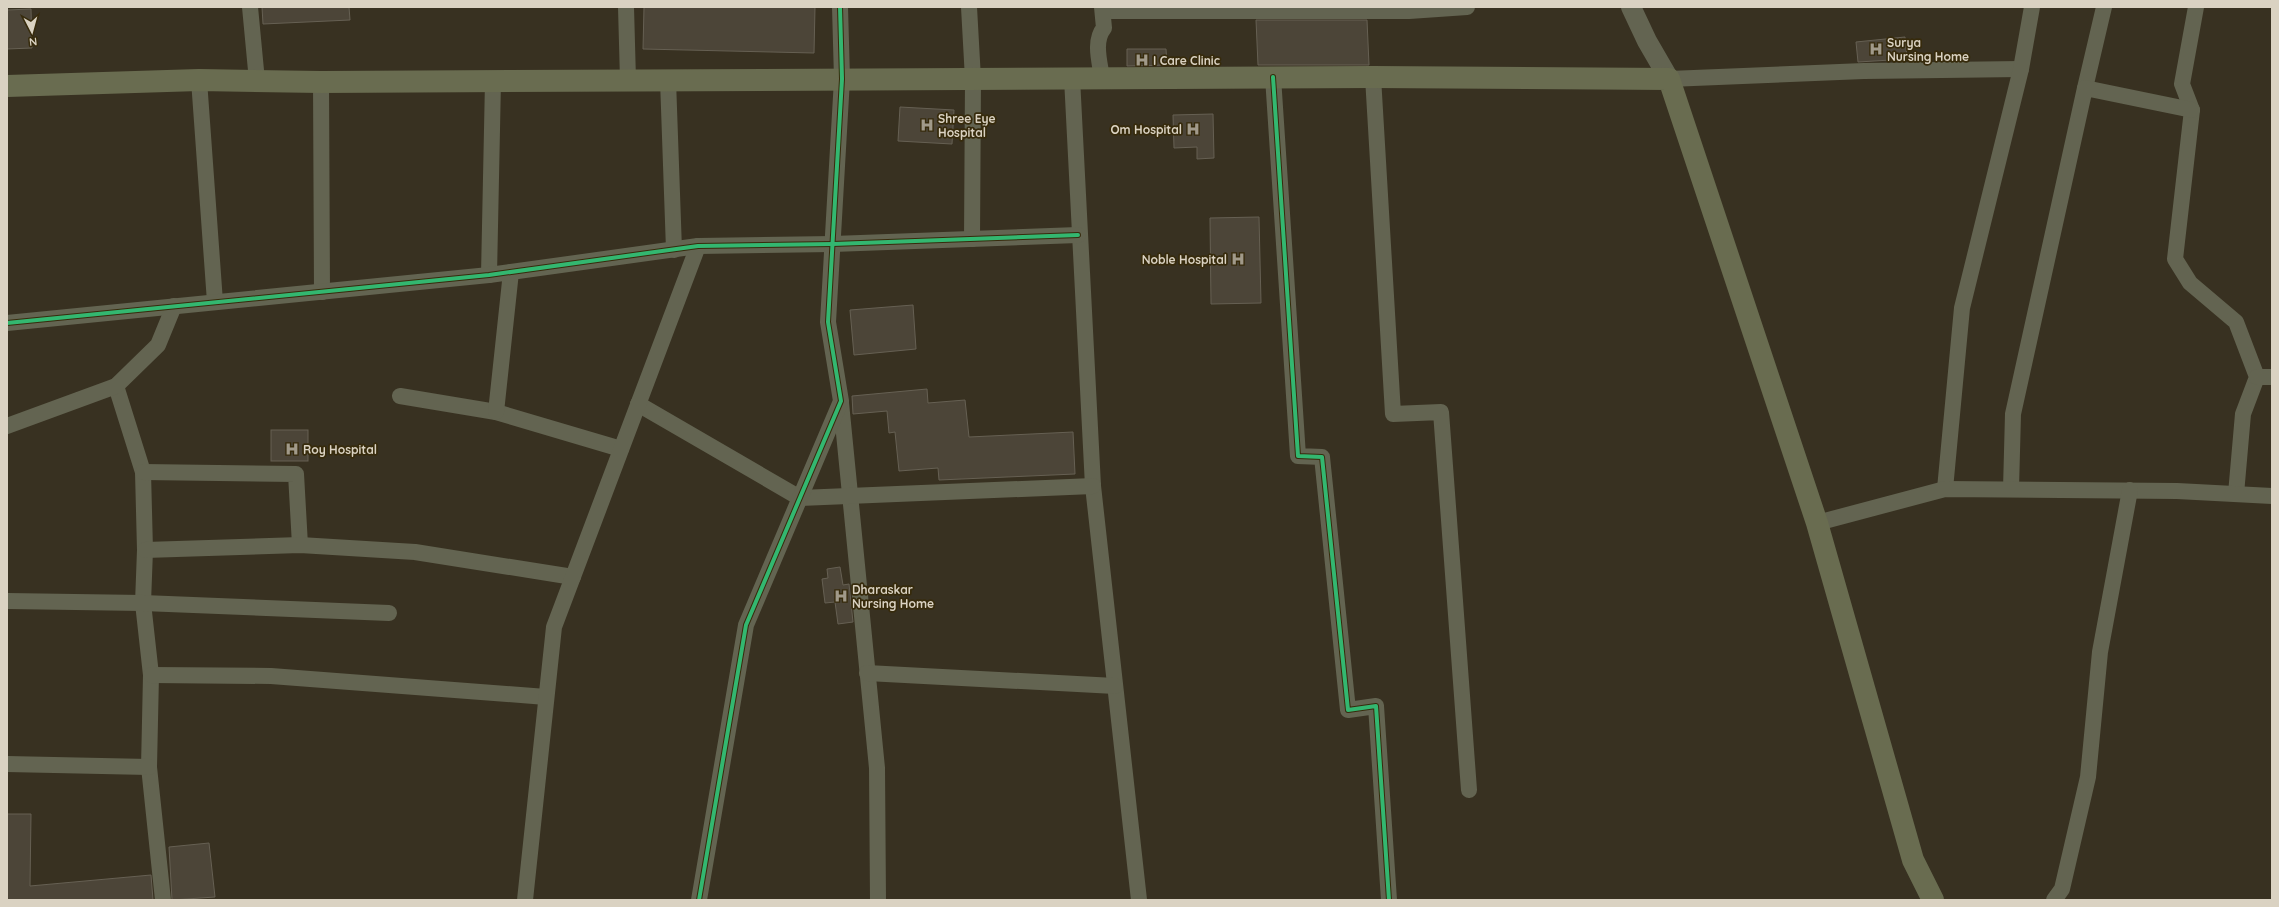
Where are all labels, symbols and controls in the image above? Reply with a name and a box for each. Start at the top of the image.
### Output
north arrow [12,12,52,52]
text: N [28,35,38,49]
place label: Surya Nursing Home [1887,35,1969,64]
hospital icon: Surya Nursing Home [1868,41,1884,57]
hospital icon: I Care Clinic [1134,52,1150,68]
place label: I Care Clinic [1153,53,1220,68]
place label: Shree Eye Hospital [938,111,995,140]
hospital icon: Shree Eye Hospital [919,117,935,133]
hospital icon: Om Hospital [1185,121,1201,137]
place label: Om Hospital [1111,122,1182,137]
hospital icon: Noble Hospital [1230,251,1246,267]
place label: Noble Hospital [1142,252,1227,267]
hospital icon: Roy Hospital [284,441,300,457]
place label: Roy Hospital [303,442,377,457]
place label: Dharaskar Nursing Home [852,582,934,611]
hospital icon: Dharaskar Nursing Home [833,588,849,604]

